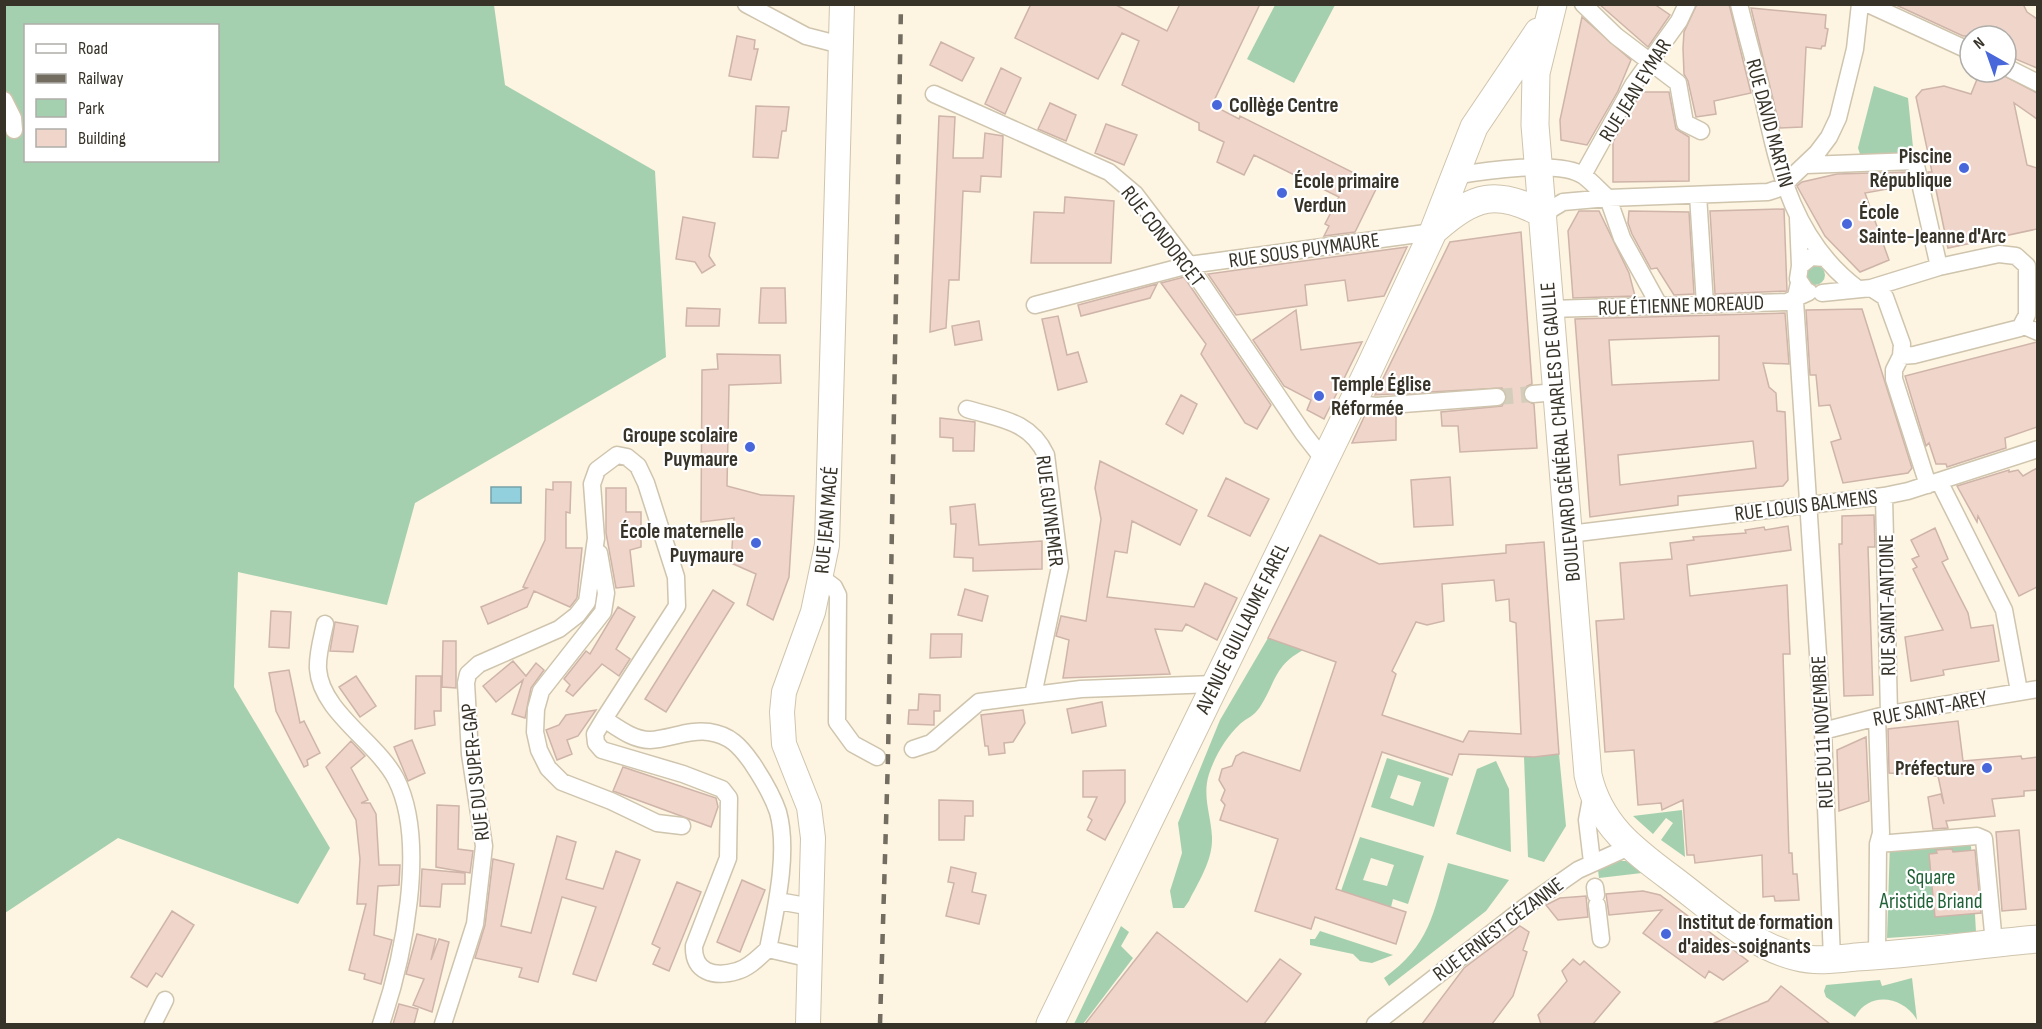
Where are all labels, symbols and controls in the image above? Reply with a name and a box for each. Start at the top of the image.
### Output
legend [24,24,219,162]
north arrow [1958,24,2018,84]
street label: RUE JEAN EYMAR [1594,34,1677,146]
text: N [1970,34,1989,54]
text: Road [78,38,108,59]
street label: RUE DAVID MARTIN [1740,56,1799,190]
text: Railway [78,68,123,89]
place label: Collège Centre [1229,93,1338,118]
text: Park [78,98,104,119]
marker: Collège Centre [1210,98,1224,112]
text: Building [78,128,126,149]
place label: Piscine République [1869,144,1952,193]
marker: Piscine République [1957,161,1971,175]
place label: École primaire Verdun [1294,169,1399,218]
street label: RUE CONDORCET [1116,181,1210,292]
marker: École primaire Verdun [1275,186,1289,200]
place label: École Sainte-Jeanne d'Arc [1859,200,2007,249]
marker: École Sainte-Jeanne d'Arc [1840,217,1854,231]
street label: RUE SOUS PUYMAURE [1227,228,1381,273]
street label: BOULEVARD GÉNÉRAL CHARLES DE GAULLE [1535,281,1586,583]
street label: RUE ÉTIENNE MOREAUD [1598,290,1764,321]
place label: Temple Église Réformée [1331,372,1431,421]
marker: Temple Église Réformée [1312,389,1326,403]
place label: Groupe scolaire Puymaure [623,423,738,472]
marker: Groupe scolaire Puymaure [743,440,757,454]
street label: RUE GUYNEMER [1030,454,1069,568]
street label: RUE JEAN MACÉ [809,465,844,575]
street label: RUE LOUIS BALMENS [1733,484,1879,527]
place label: École maternelle Puymaure [620,519,744,568]
street label: RUE SAINT-ANTOINE [1874,534,1901,676]
marker: École maternelle Puymaure [749,536,763,550]
street label: AVENUE GUILLAUME FAREL [1190,538,1295,719]
street label: RUE DU 11 NOVEMBRE [1806,655,1839,809]
street label: RUE SAINT-AREY [1871,685,1990,732]
street label: RUE DU SUPER-GAP [456,702,495,842]
place label: Préfecture [1895,756,1975,781]
marker: Préfecture [1980,761,1994,775]
park label: Square Aristide Briand [1879,865,1982,914]
street label: RUE ERNEST CÉZANNE [1428,872,1569,987]
place label: Institut de formation d'aides-soignants [1678,910,1833,959]
marker: Institut de formation d'aides-soignants [1659,927,1673,941]

